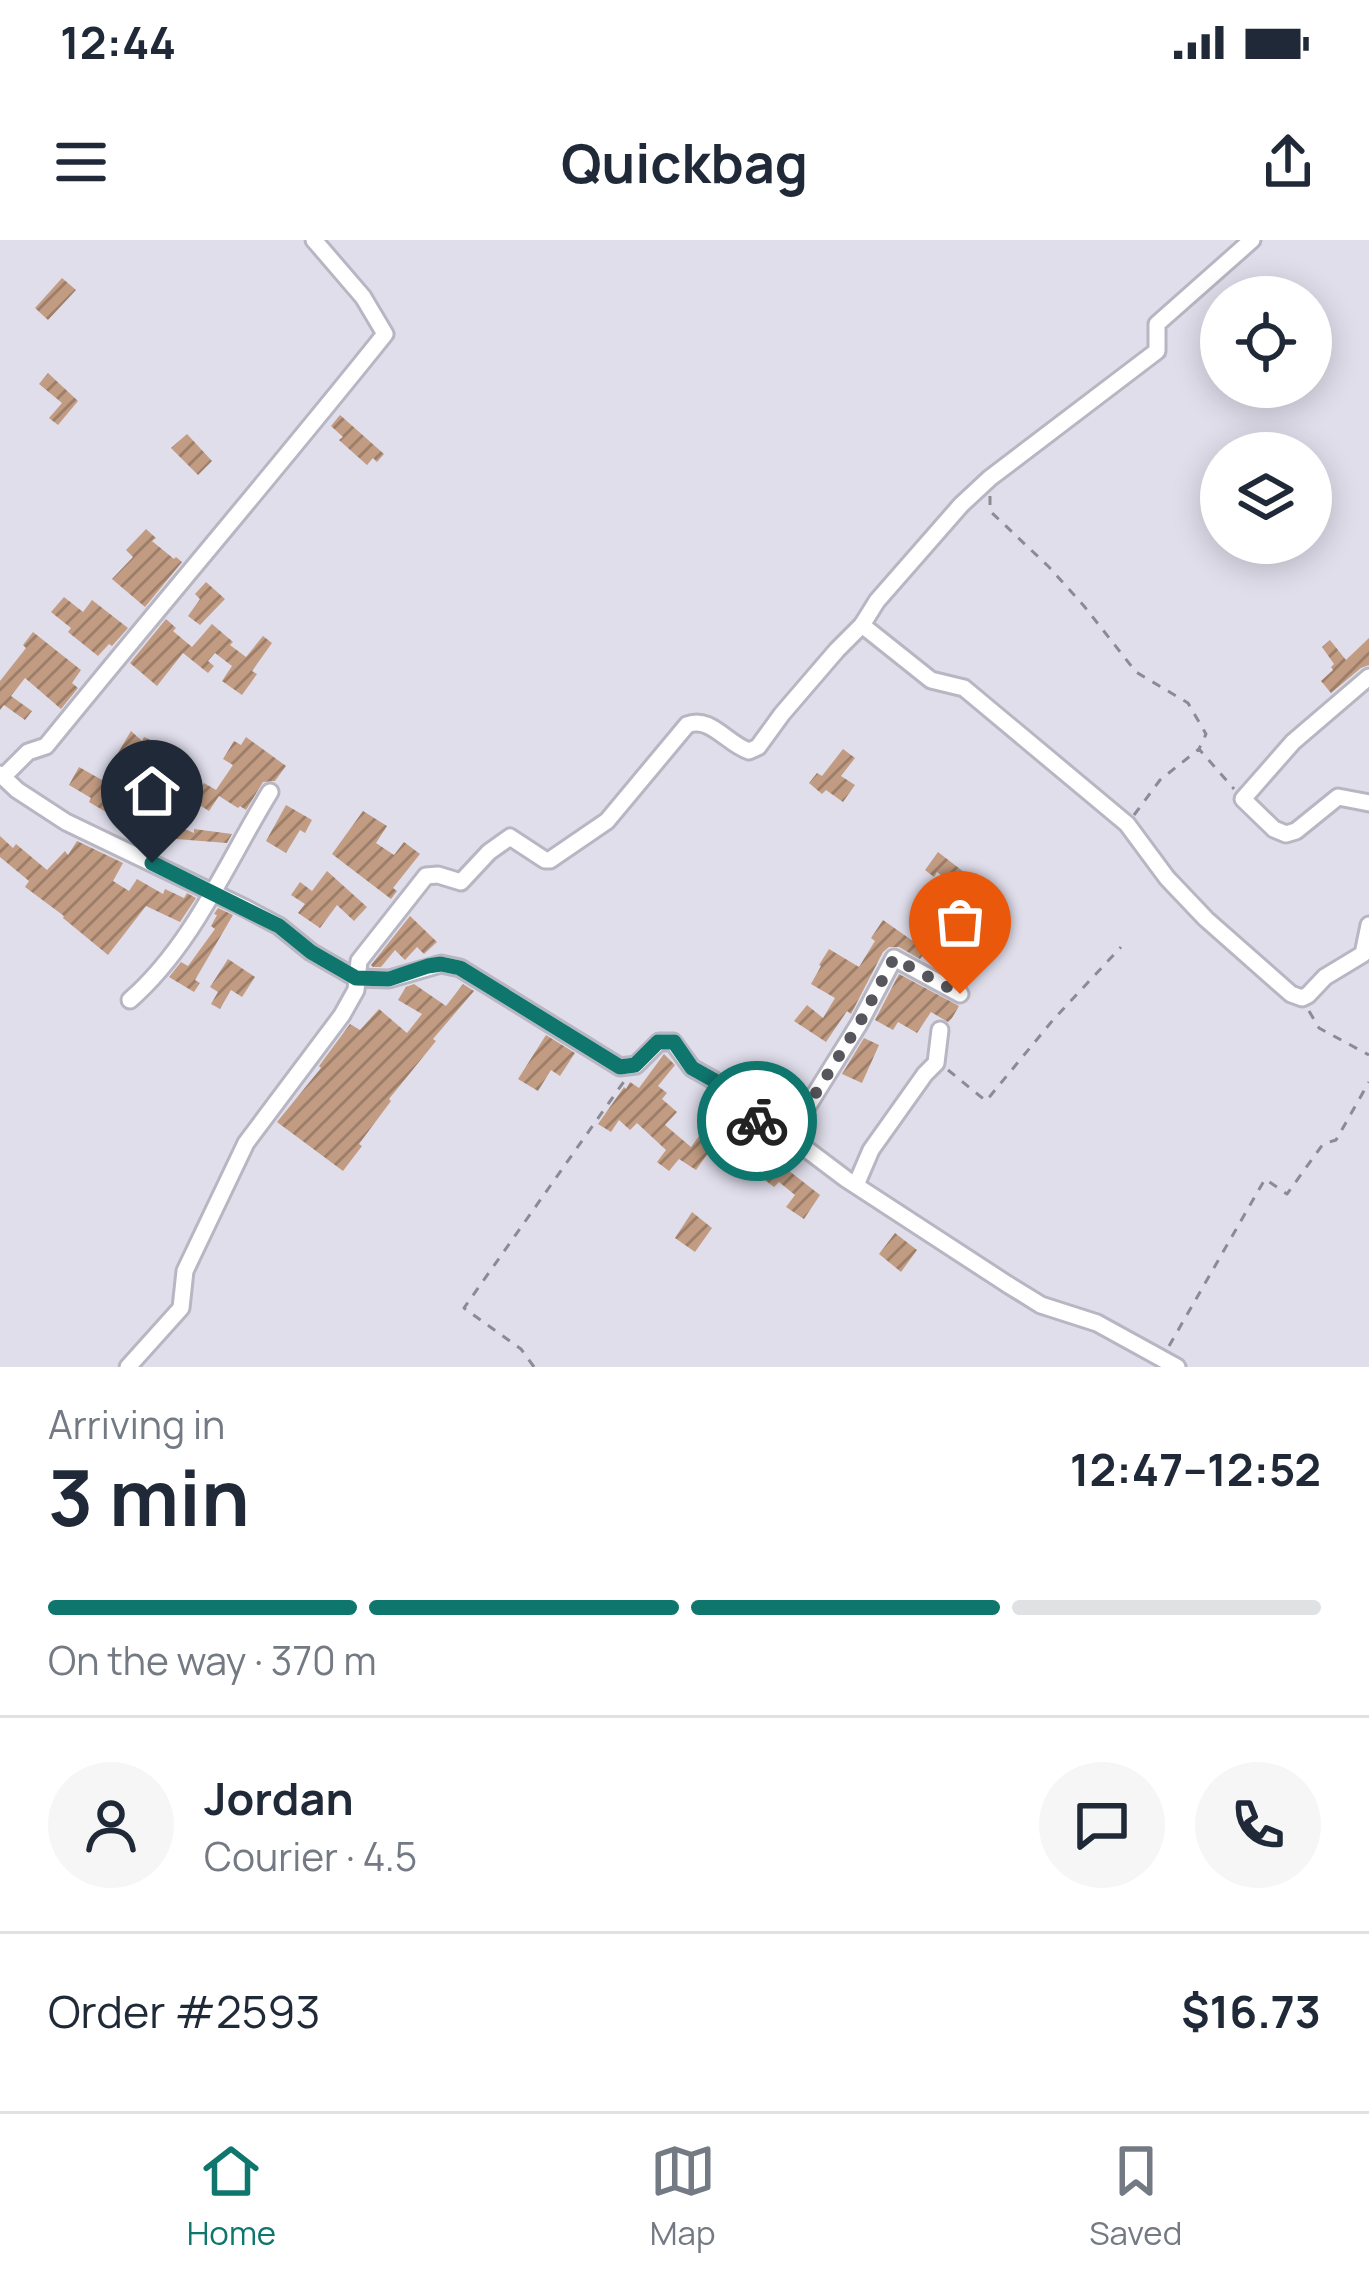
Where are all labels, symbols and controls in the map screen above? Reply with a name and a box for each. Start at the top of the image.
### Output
text: 12:44 [60,11,176,73]
text: Quickbag [561,125,808,199]
icon: menu [48,129,114,195]
icon: share [1255,129,1321,195]
map controls [1200,276,1332,564]
button: locate [1200,276,1332,408]
button: layers [1200,432,1332,564]
pin [101,740,203,863]
icon: home [119,758,185,824]
pin [909,871,1011,994]
icon: bag [927,889,993,955]
courier [697,1061,817,1181]
icon: bike [724,1088,790,1154]
text: Arriving in [48,1397,225,1451]
text: 12:47–12:52 [1070,1438,1321,1500]
text: 3 min [48,1443,250,1549]
text: On the way · 370 m [48,1633,377,1687]
button: person [48,1762,174,1888]
button: chat [1039,1762,1165,1888]
button: phone [1195,1762,1321,1888]
text: Jordan [204,1767,354,1829]
text: Courier · 4.5 [204,1829,417,1883]
text: Order #2593 [48,1980,320,2042]
text: $16.73 [1181,1980,1321,2042]
tab: Home [187,2138,276,2255]
tab: Map [650,2138,716,2255]
tab: Saved [1089,2138,1182,2255]

